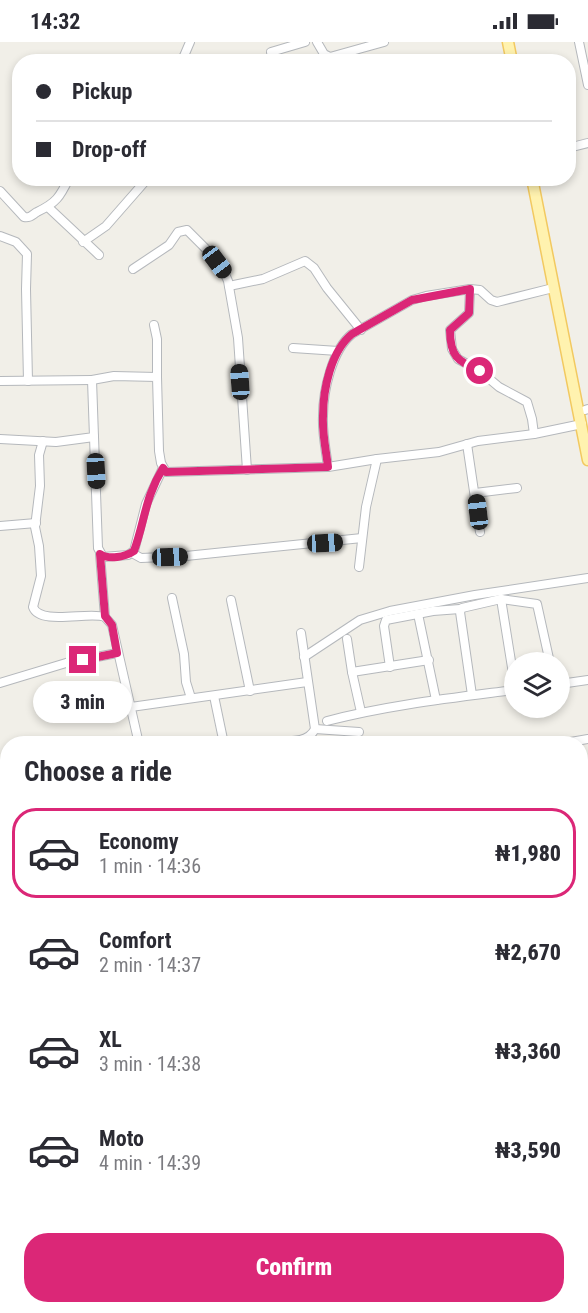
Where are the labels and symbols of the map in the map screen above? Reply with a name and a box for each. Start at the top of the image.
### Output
car [199,242,235,282]
route start [466,357,493,384]
car [230,363,250,401]
car [86,453,106,489]
car [467,493,489,531]
car [307,533,343,553]
car [152,547,188,567]
route end [69,646,96,673]
callout: 3 min [34,681,132,723]

